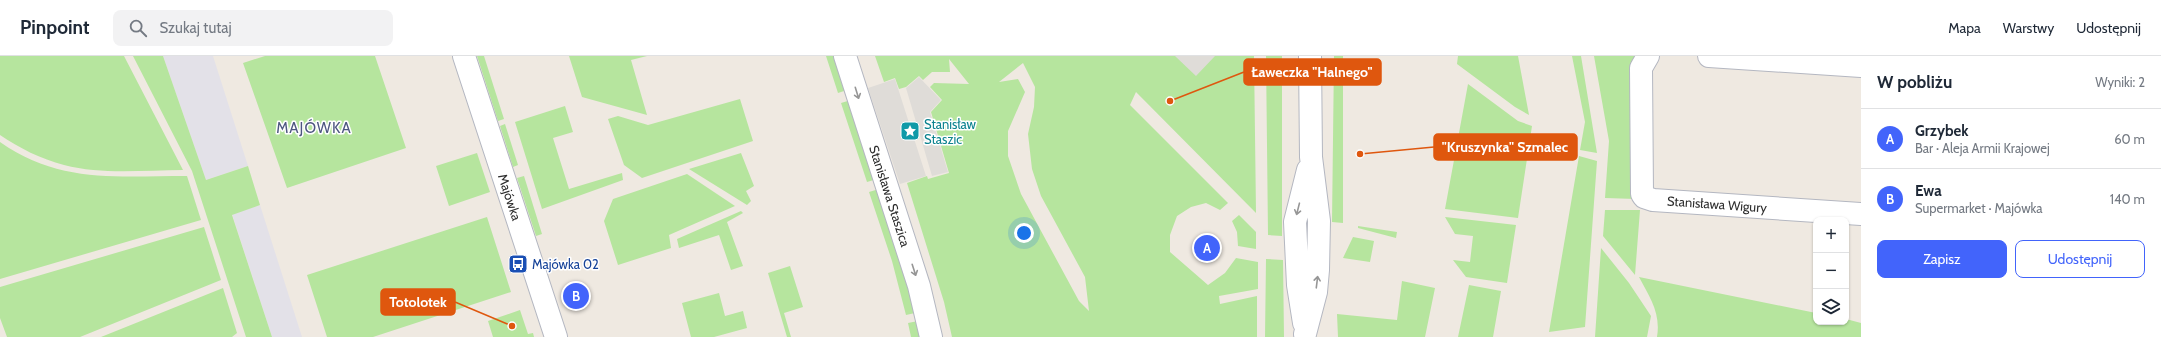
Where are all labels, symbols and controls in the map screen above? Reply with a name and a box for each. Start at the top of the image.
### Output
search box [113,10,393,46]
text: Pinpoint [20,16,89,39]
icon: search [127,17,149,39]
text: Szukaj tutaj [159,19,232,37]
text: Mapa [1948,19,1981,37]
text: Warstwy [2003,19,2054,37]
text: Udostępnij [2076,19,2141,37]
callout: Ławeczka "Halnego" [1244,59,1381,85]
text: Ławeczka "Halnego" [1251,63,1373,81]
text: W pobliżu [1877,72,1952,92]
text: Wyniki: 2 [2095,74,2145,90]
one-way arrow [853,87,861,99]
place label: Stanisław Staszic [924,116,977,147]
district label: MAJÓWKA [276,118,352,137]
place icon: Stanisław Staszic [899,120,921,142]
text: Grzybek [1915,122,1969,140]
text: A [1886,131,1894,147]
text: 60 m [2114,131,2145,147]
callout: "Kruszynka" Szmalec [1434,134,1577,160]
text: "Kruszynka" Szmalec [1442,138,1569,156]
text: Bar · Aleja Armii Krajowej [1915,140,2050,156]
street label: Stanisława Staszica [866,143,914,249]
street label: Majówka [494,172,525,223]
text: Ewa [1915,182,1942,200]
text: B [1886,191,1894,207]
text: 140 m [2110,191,2145,207]
street label: Stanisława Wigury [1667,193,1768,215]
text: Supermarket · Majówka [1915,200,2043,216]
one-way arrow [1294,202,1302,215]
map controls [1813,217,1849,325]
button: + [1813,217,1849,253]
your location [1014,223,1034,243]
pin: A [1194,233,1220,263]
button: Zapisz [1877,240,2007,278]
button: Udostępnij [2015,240,2145,278]
bus stop icon: Majówka 02 [507,253,529,275]
button: − [1813,253,1849,289]
place label: Majówka 02 [532,256,599,273]
one-way arrow [910,264,918,276]
one-way arrow [1313,276,1321,289]
pin: B [563,281,589,311]
callout: Totolotek [381,289,455,315]
button: layers [1813,289,1849,325]
text: Totolotek [389,293,447,311]

